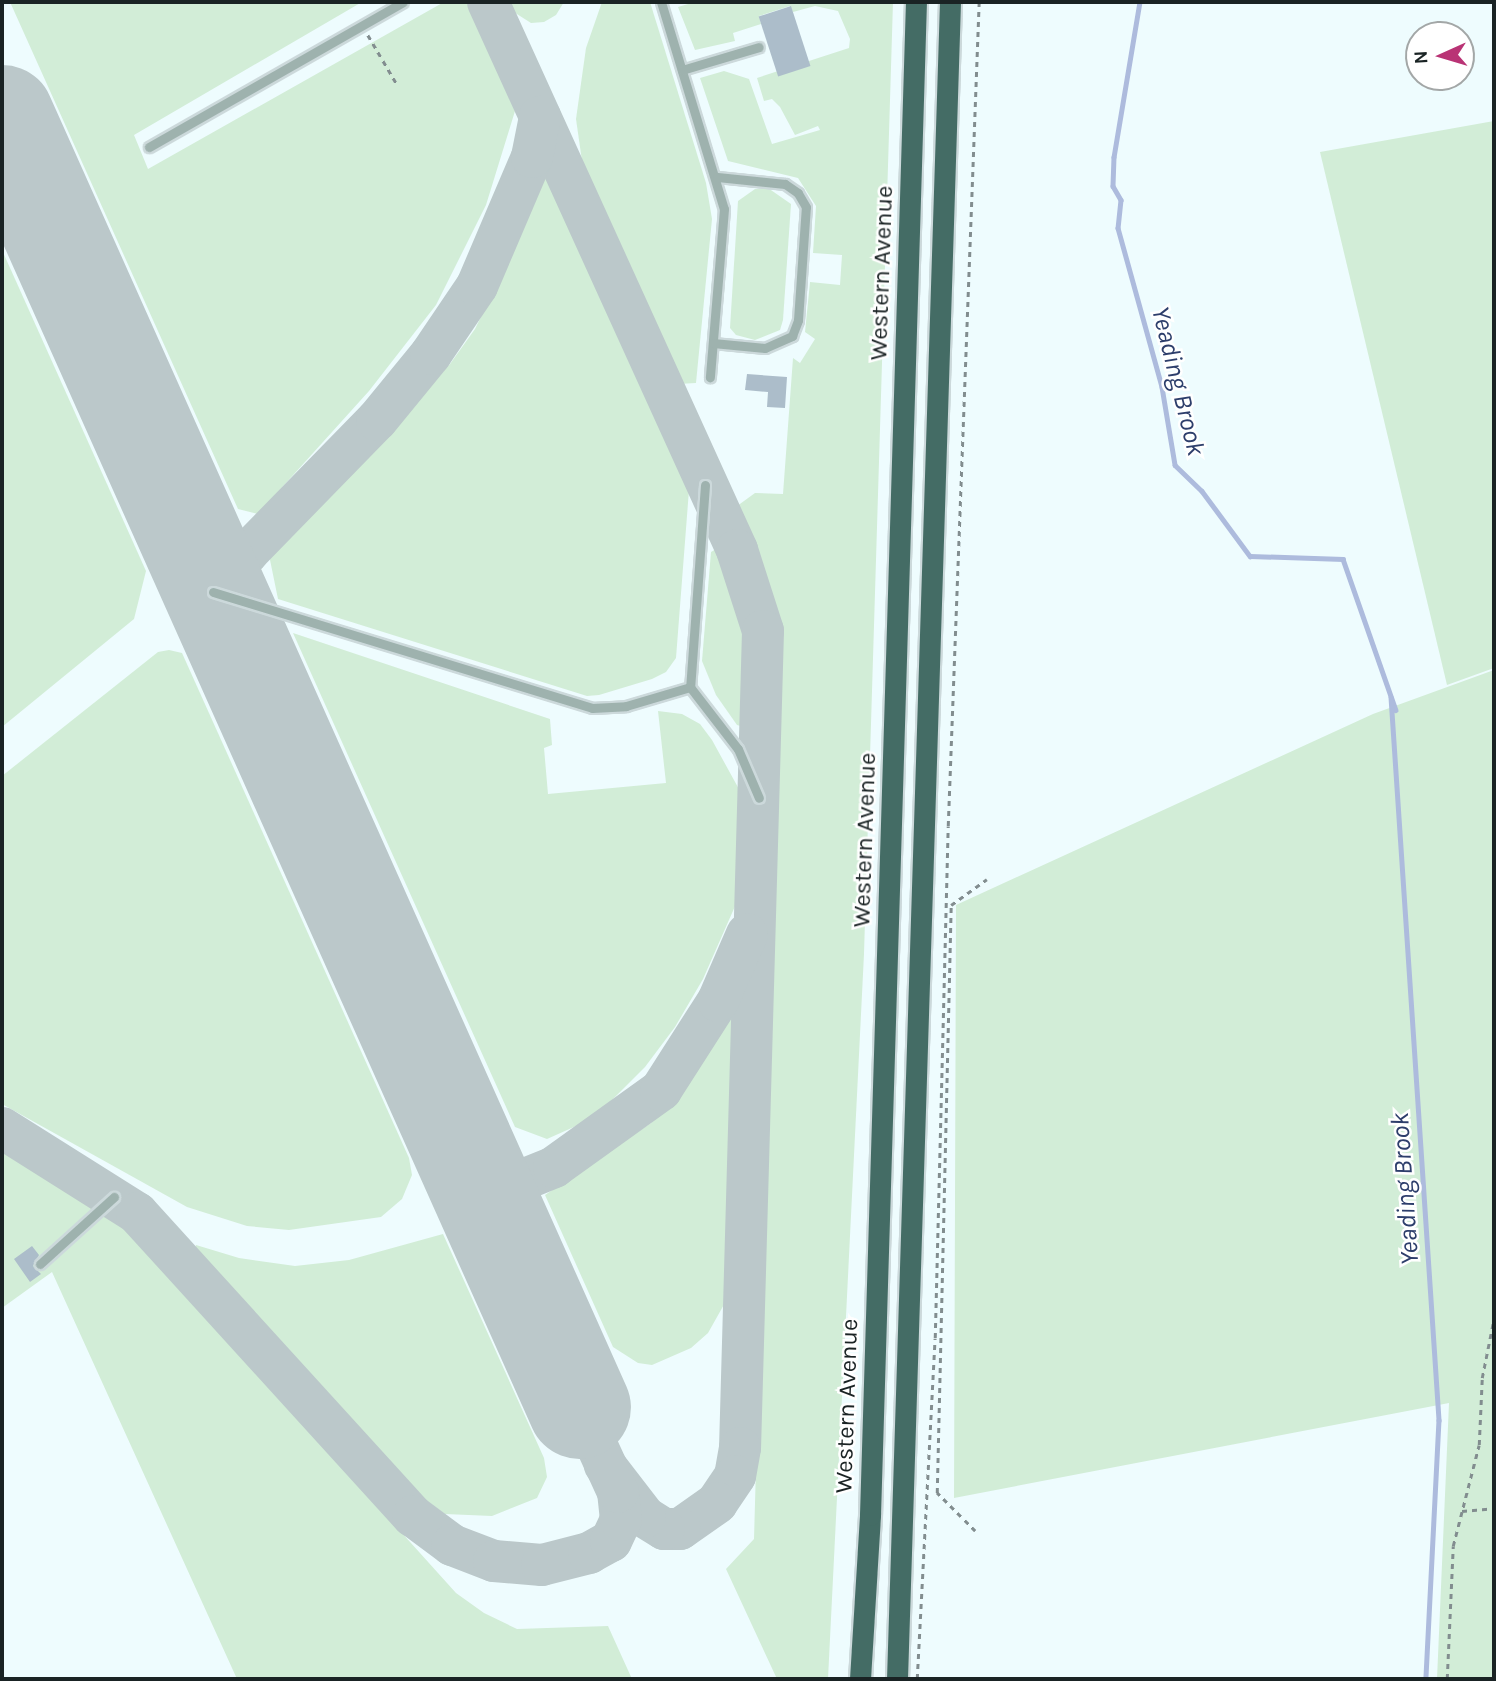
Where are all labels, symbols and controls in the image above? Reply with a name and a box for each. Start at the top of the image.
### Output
north arrow [1405,21,1475,91]
text: N [1410,50,1432,65]
street label: Western Avenue [865,185,899,361]
water label: Yeading Brook [1144,303,1212,459]
street label: Western Avenue [848,752,882,928]
water label: Yeading Brook [1384,1112,1426,1266]
street label: Western Avenue [830,1318,864,1494]

